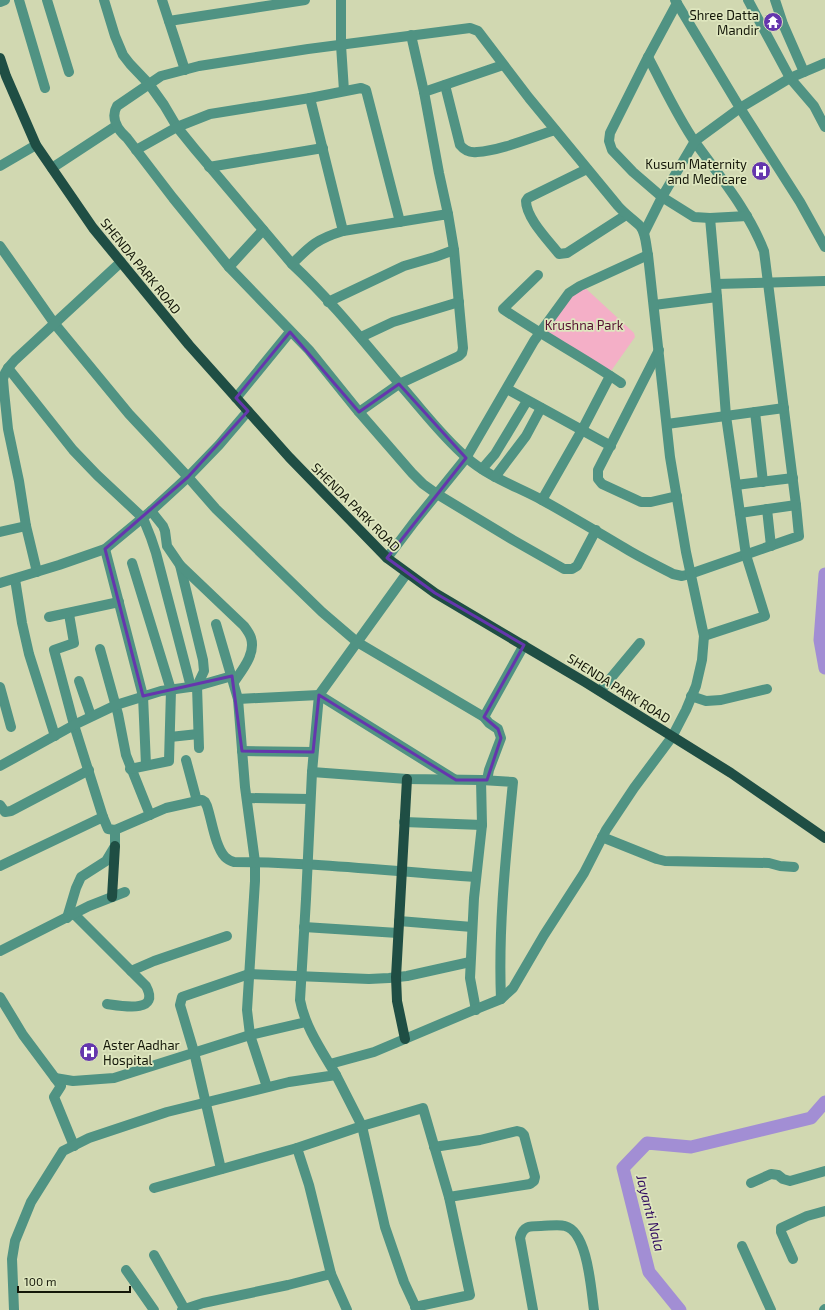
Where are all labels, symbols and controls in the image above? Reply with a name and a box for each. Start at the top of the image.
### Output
place label: Shree Datta Mandir [689,7,759,38]
temple icon: Shree Datta Mandir [762,11,784,33]
place label: Kusum Maternity and Medicare [645,156,747,187]
hospital icon: Kusum Maternity and Medicare [750,160,772,182]
street label: SHENDA PARK ROAD [97,215,185,317]
park label: Krushna Park [545,317,624,333]
street label: SHENDA PARK ROAD [308,459,404,555]
street label: SHENDA PARK ROAD [564,650,674,726]
place label: Aster Aadhar Hospital [103,1037,180,1068]
hospital icon: Aster Aadhar Hospital [78,1041,100,1063]
water label: Jayanti Nala [633,1172,669,1253]
scale bar [18,1268,130,1294]
text: 100 m [24,1274,56,1288]

